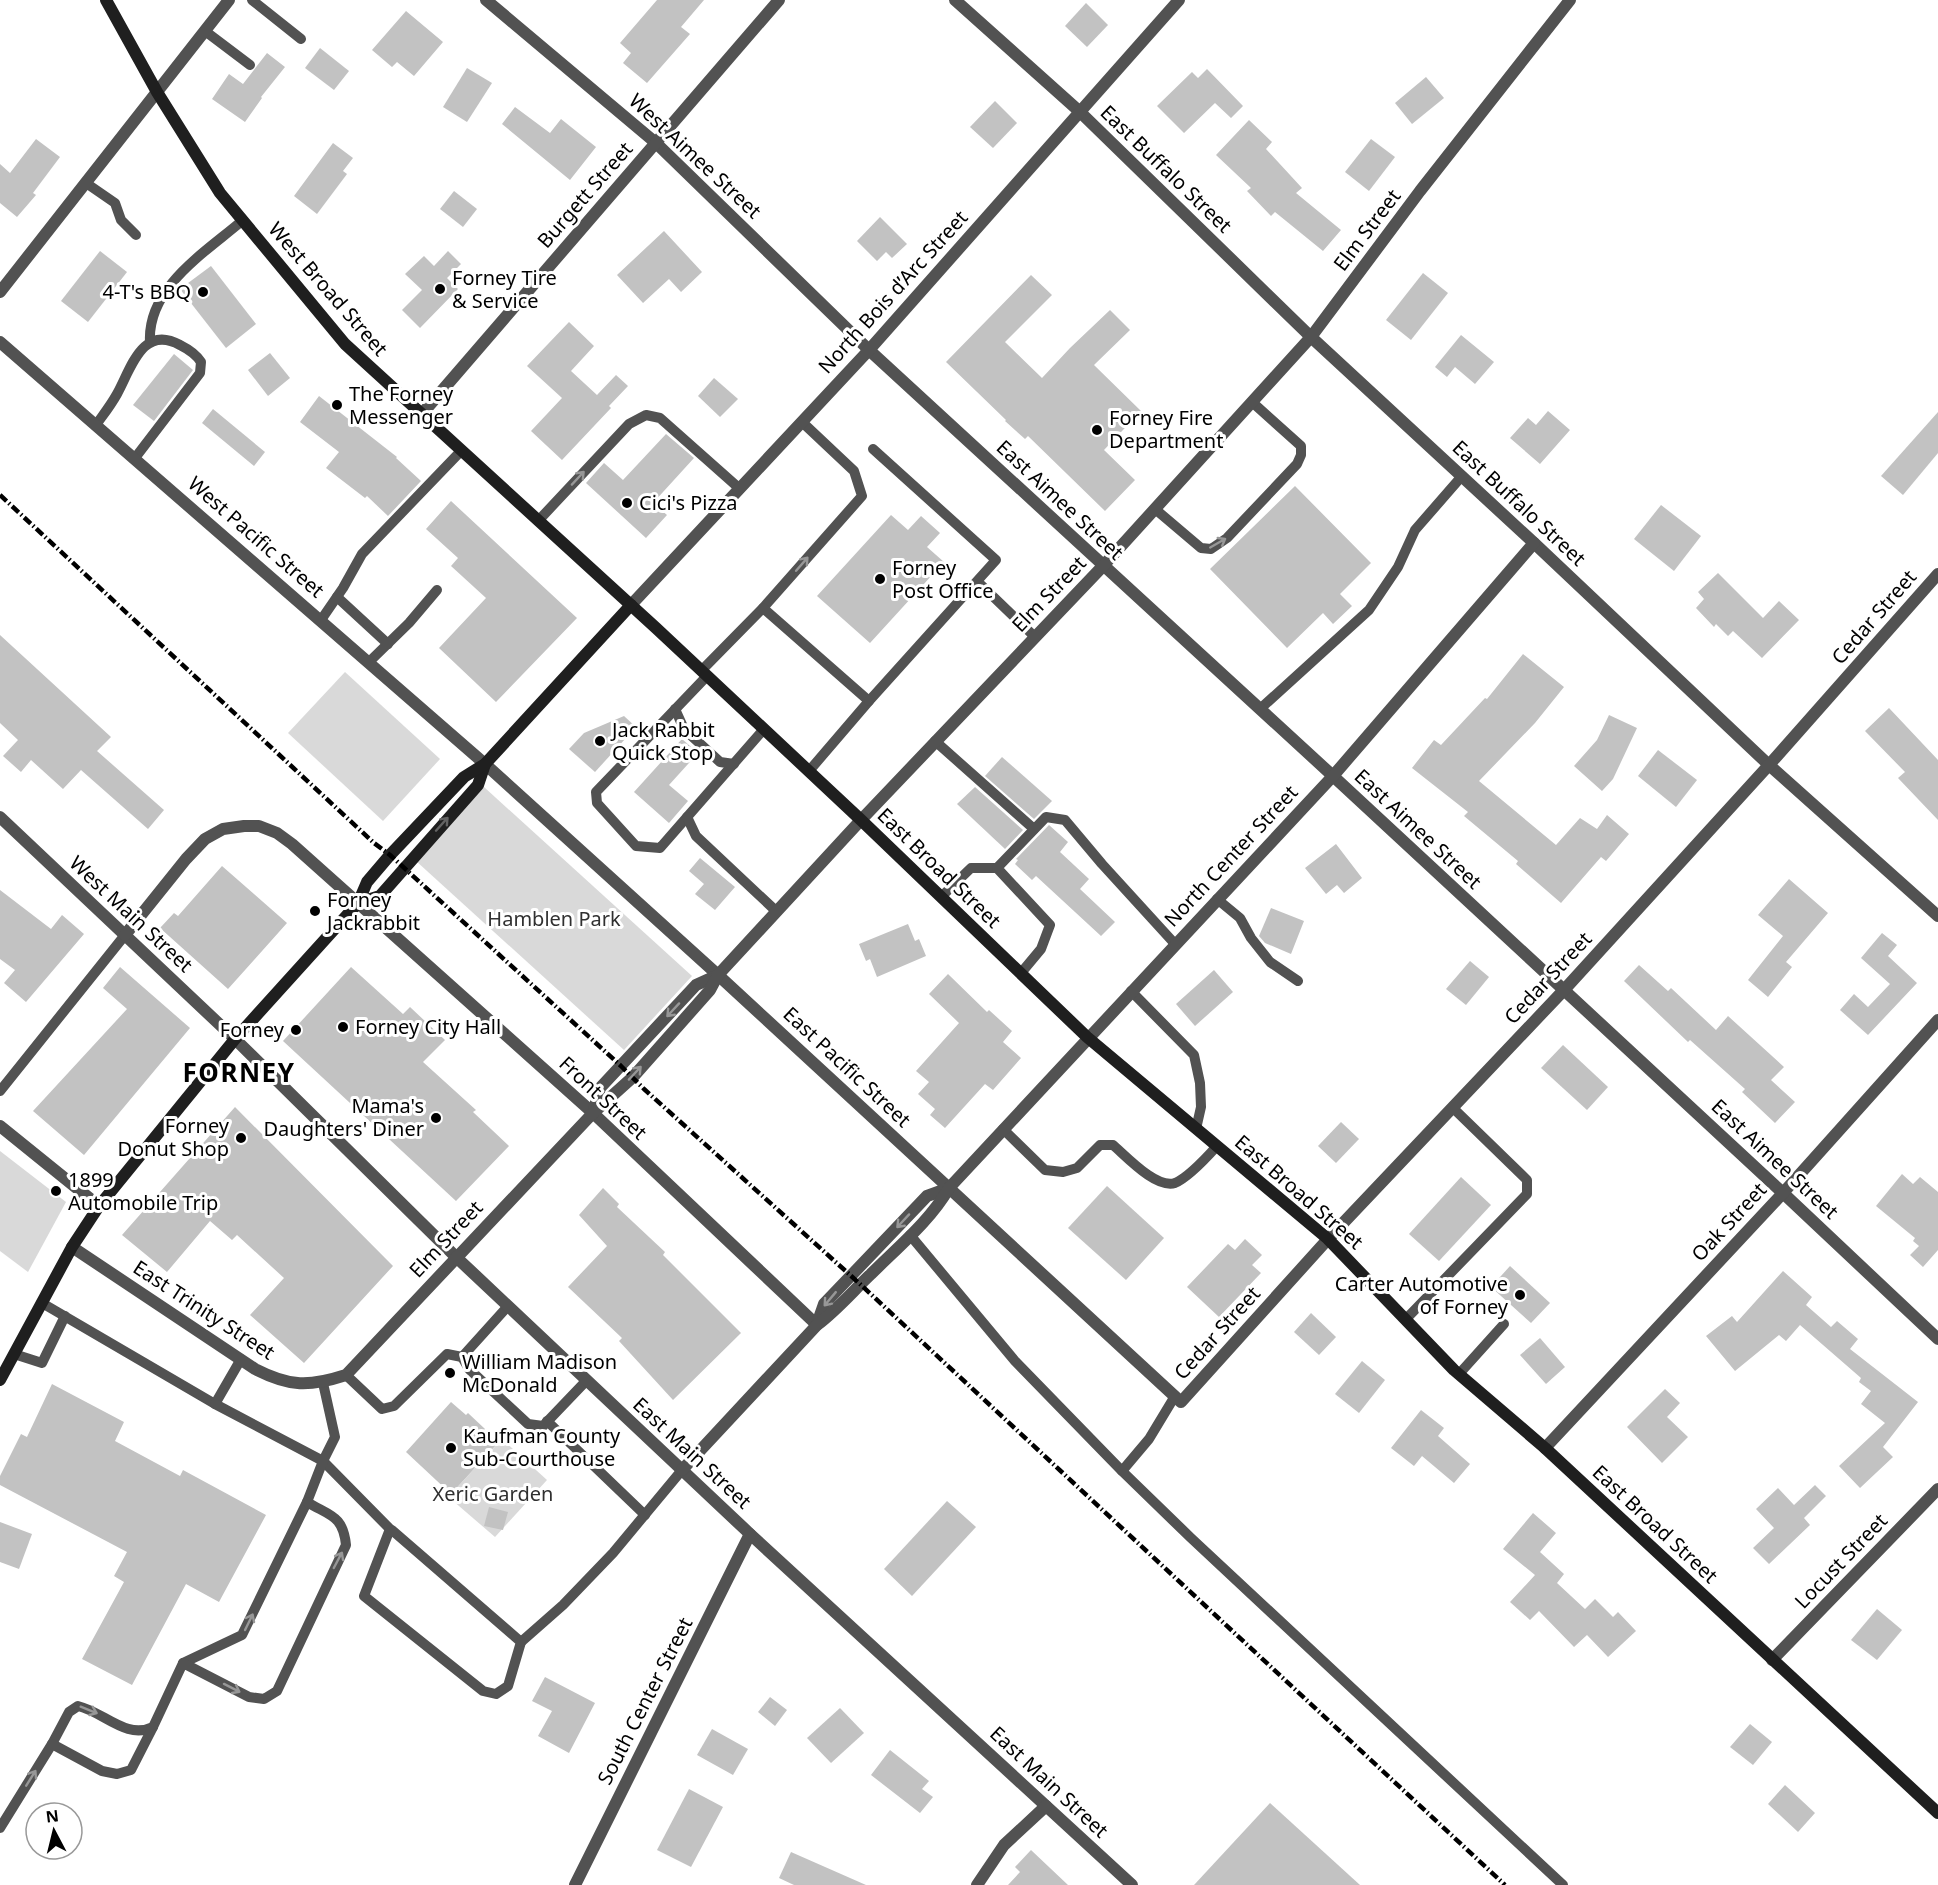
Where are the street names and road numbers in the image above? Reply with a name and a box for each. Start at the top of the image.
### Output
street label: West Aimee Street [623,87,767,224]
street label: East Buffalo Street [1095,99,1238,238]
street label: Burgett Street [531,136,638,254]
street label: Elm Street [1327,183,1406,276]
street label: North Bois d’Arc Street [812,204,973,379]
street label: West Broad Street [263,216,394,361]
street label: East Aimee Street [991,434,1130,566]
street label: East Buffalo Street [1447,434,1592,571]
street label: West Pacific Street [182,470,330,603]
street label: Elm Street [1006,550,1092,638]
street label: Cedar Street [1825,564,1922,670]
street label: East Aimee Street [1349,763,1488,895]
street label: North Center Street [1158,779,1303,932]
street label: East Broad Street [872,802,1007,934]
street label: West Main Street [64,849,199,978]
street label: Cedar Street [1498,926,1597,1030]
street label: East Pacific Street [778,1000,917,1133]
street label: Front Street [554,1050,653,1145]
street label: East Aimee Street [1706,1093,1845,1225]
street label: East Broad Street [1229,1128,1369,1255]
street label: Oak Street [1685,1176,1772,1267]
street label: Elm Street [403,1194,488,1283]
street label: East Trinity Street [128,1254,280,1366]
street label: Cedar Street [1168,1280,1266,1385]
street label: East Main Street [627,1391,757,1514]
street label: East Broad Street [1587,1459,1724,1589]
street label: Locust Street [1788,1507,1893,1614]
street label: South Center Street [591,1613,698,1789]
street label: East Main Street [984,1720,1114,1843]

